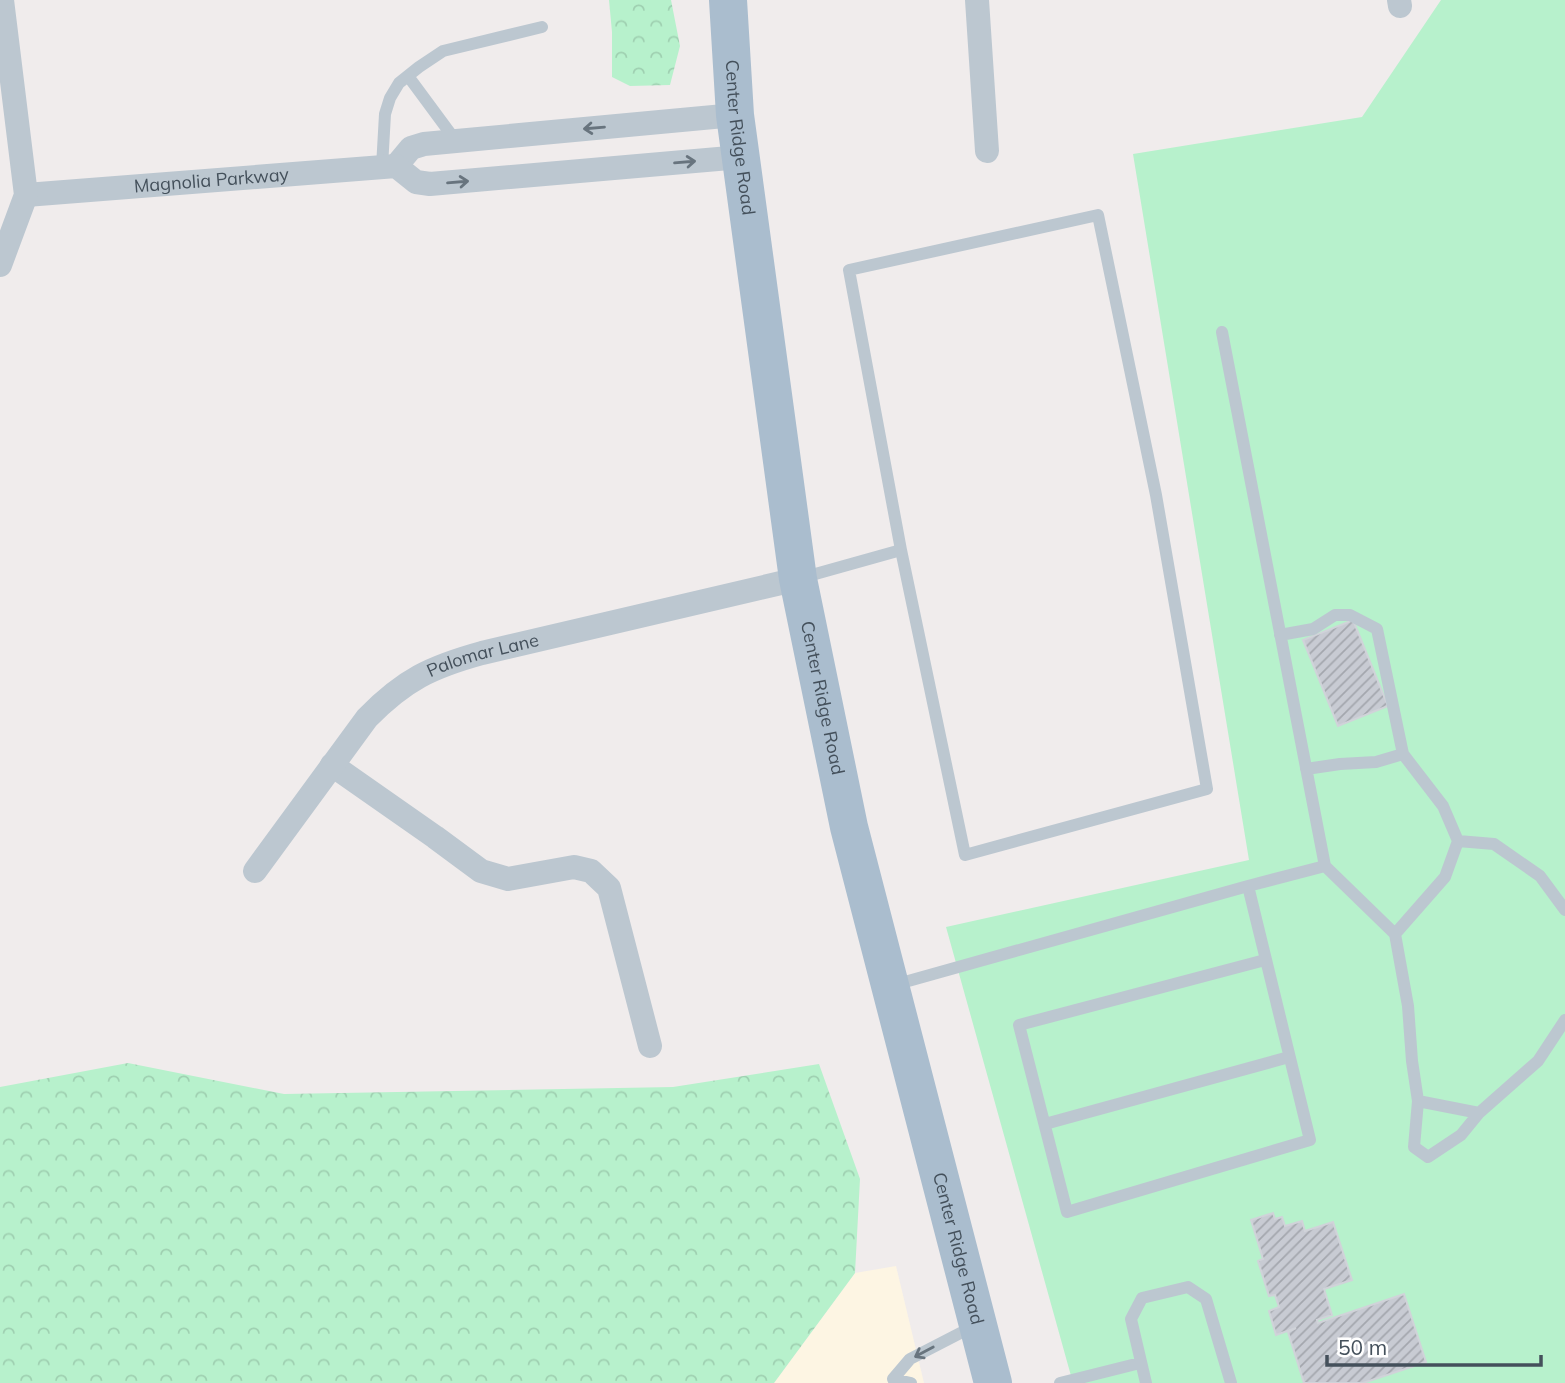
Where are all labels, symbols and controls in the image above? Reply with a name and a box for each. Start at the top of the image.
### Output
street label: Center Ridge Road [721,59,760,217]
one-way arrow [583,122,605,135]
one-way arrow [673,155,696,168]
street label: Magnolia Parkway [133,162,290,198]
one-way arrow [447,175,469,188]
street label: Center Ridge Road [796,619,850,777]
street label: Palomar Lane [423,628,541,682]
street label: Center Ridge Road [928,1170,989,1327]
scale bar [1327,1324,1540,1368]
text: 50 m [1338,1334,1387,1360]
one-way arrow [915,1345,935,1359]

